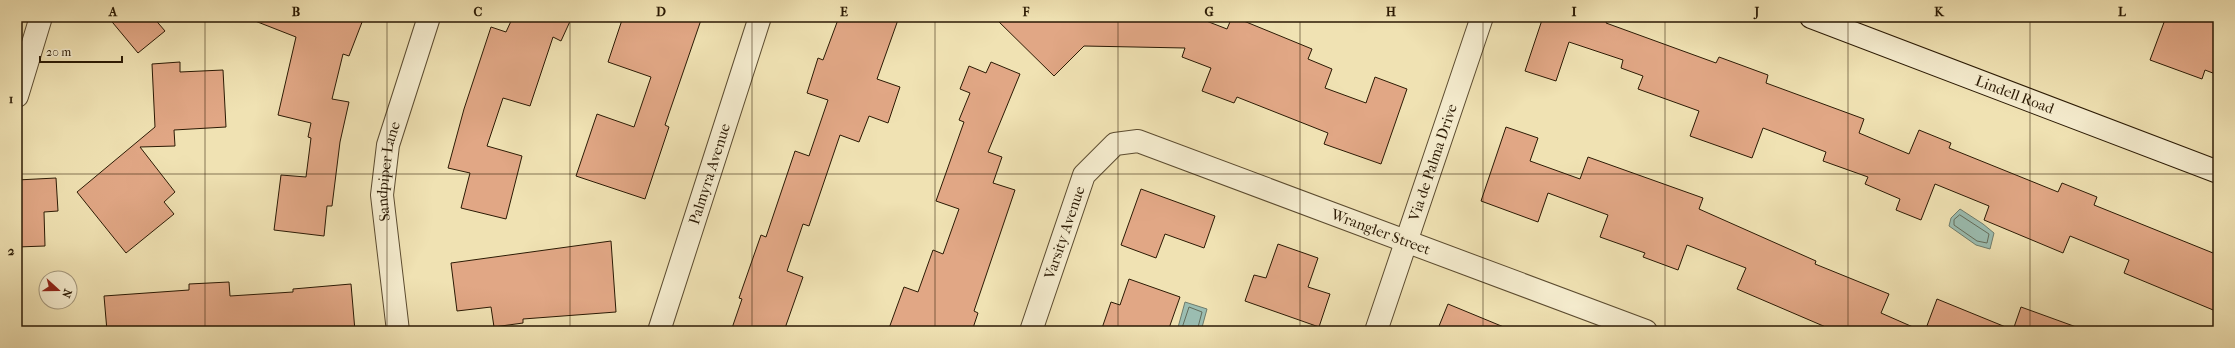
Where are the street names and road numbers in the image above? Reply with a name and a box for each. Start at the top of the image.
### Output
street label: Lindell Road [1973,71,2057,118]
street label: Via de Palma Drive [1405,101,1461,224]
street label: Sandpiper Lane [373,119,404,222]
street label: Palmyra Avenue [685,121,734,227]
street label: Varsity Avenue [1040,183,1089,282]
street label: Wrangler Street [1328,205,1434,259]

